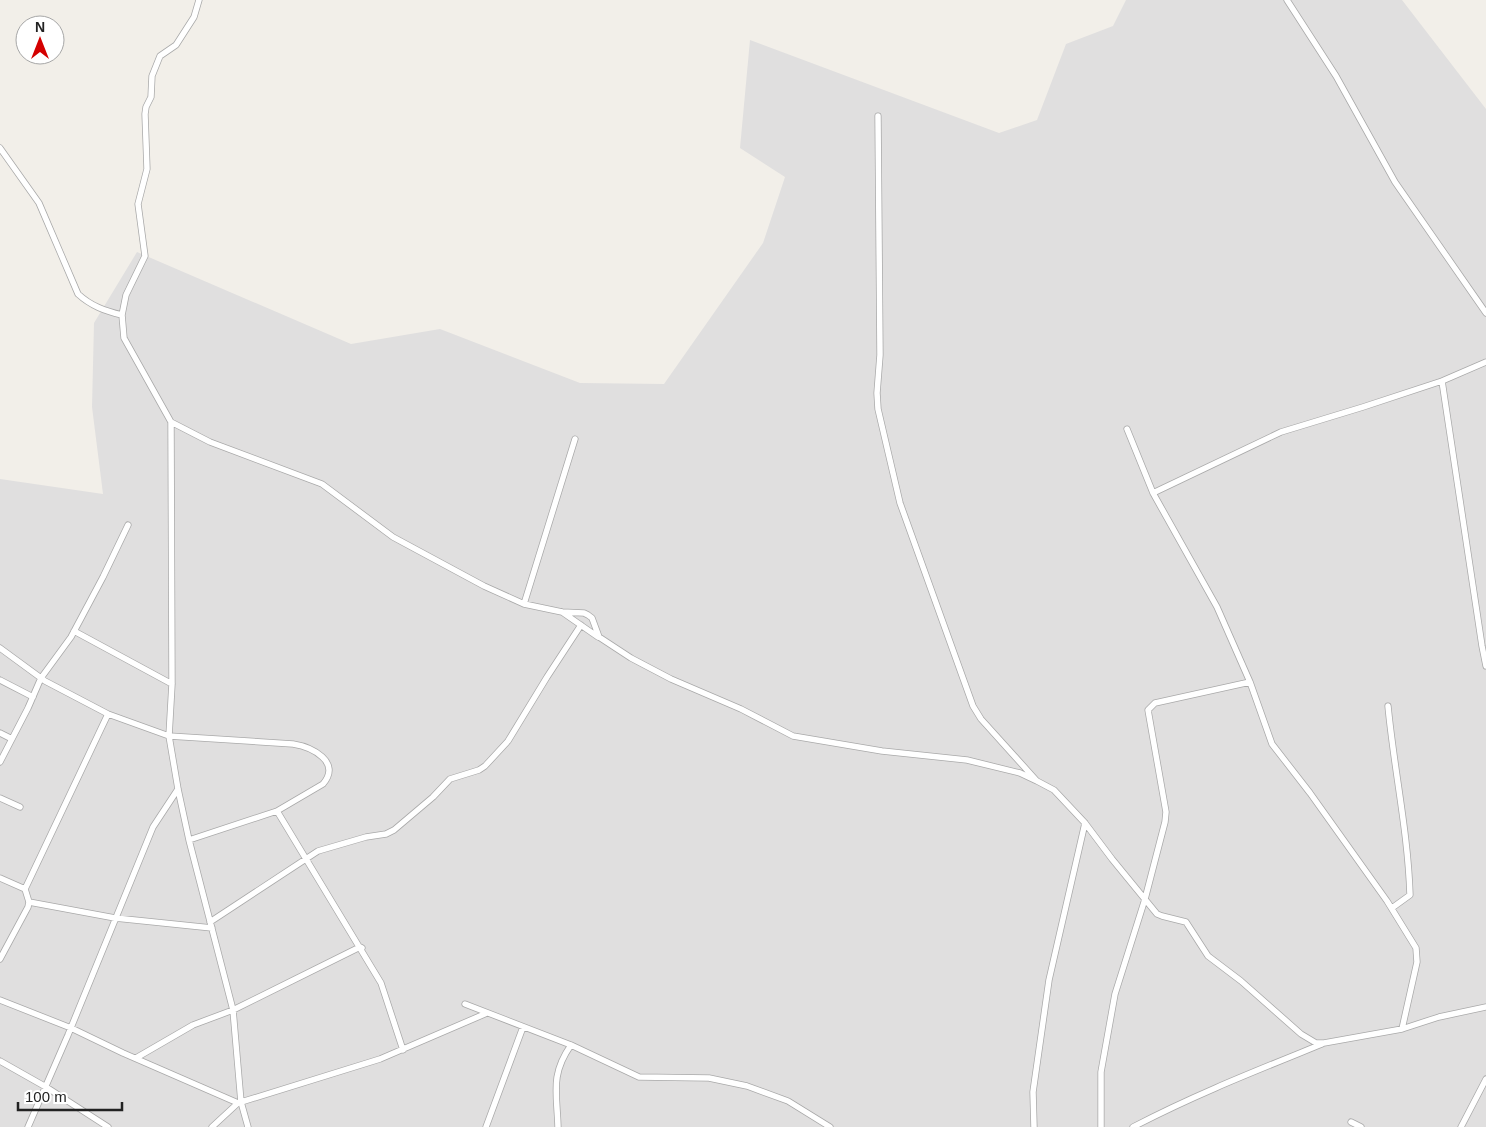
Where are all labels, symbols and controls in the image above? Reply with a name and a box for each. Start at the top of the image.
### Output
north arrow [15,15,65,65]
text: N [35,19,45,35]
scale bar [18,1080,121,1112]
text: 100 m [25,1088,67,1105]

